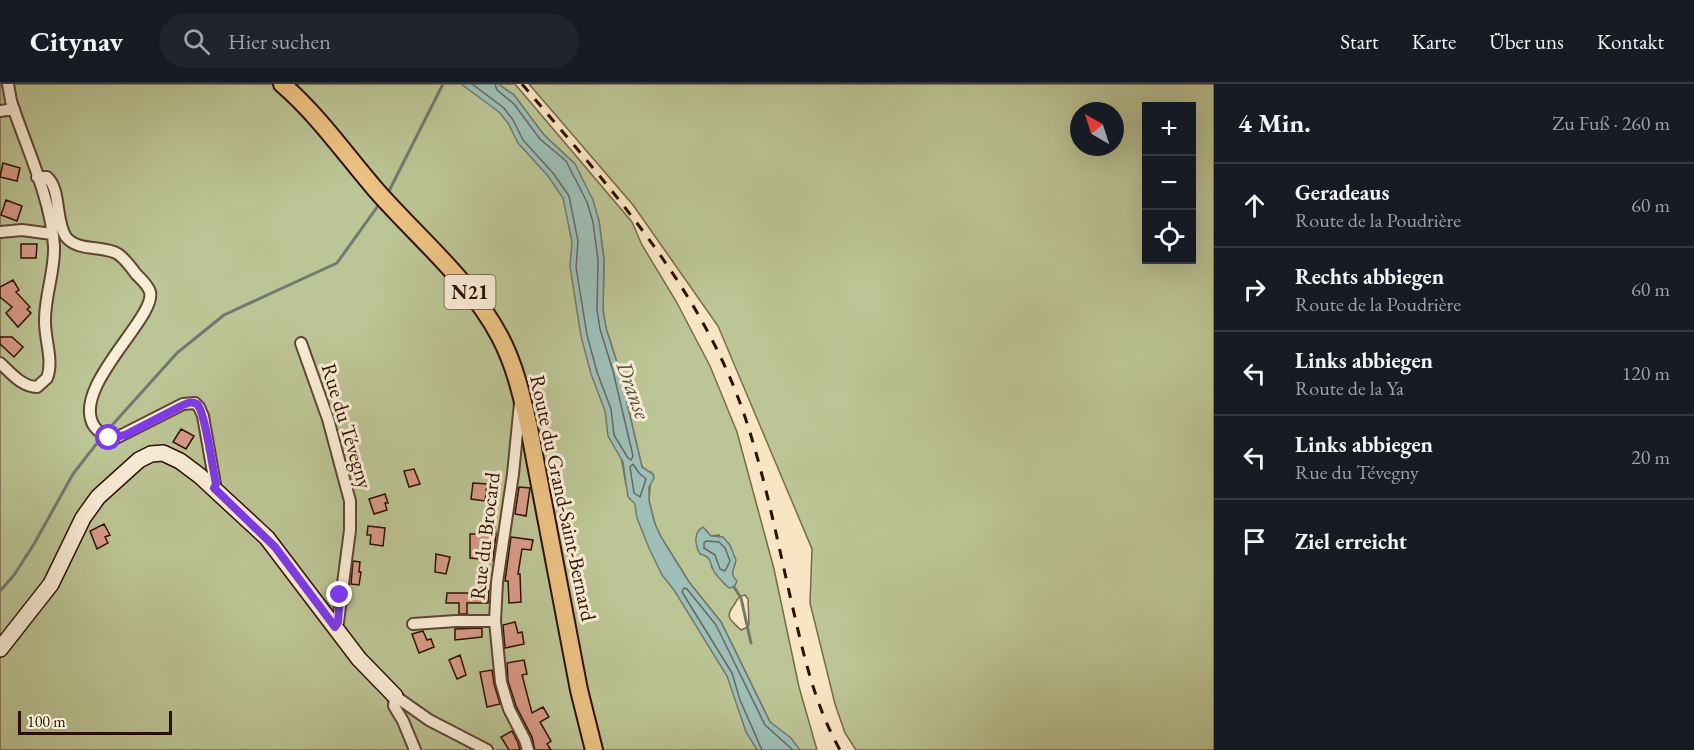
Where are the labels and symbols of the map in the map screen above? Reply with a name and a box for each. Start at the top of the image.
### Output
north arrow [1070,102,1124,156]
road number: N21 [444,275,496,309]
water label: Dranse [609,356,658,424]
street label: Rue du Tévegny [316,360,380,493]
street label: Route du Grand-Saint-Bernard [524,372,603,624]
route start [95,424,121,450]
street label: Rue du Brocard [463,470,506,601]
route end [326,581,352,607]
scale bar [18,708,172,736]

